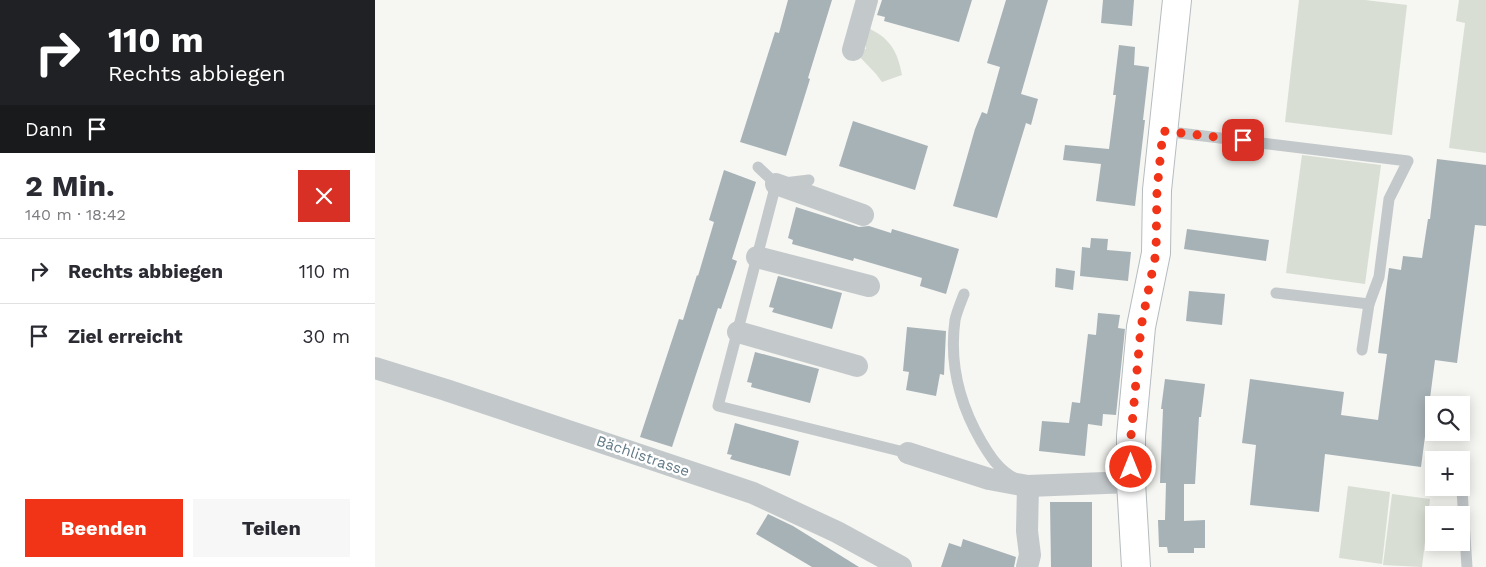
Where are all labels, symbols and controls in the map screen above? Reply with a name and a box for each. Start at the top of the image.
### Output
text: 110 m [108,19,204,61]
icon: right [25,20,90,85]
text: Rechts abbiegen [108,61,286,86]
icon: arrive [83,115,111,143]
text: Dann [25,118,73,141]
pin [1222,119,1264,161]
icon: arrive [1229,126,1257,154]
text: 2 Min. [25,168,115,203]
button: close [298,170,350,222]
text: 140 m · 18:42 [25,205,126,224]
icon: right [25,257,53,285]
text: Rechts abbiegen [68,260,223,283]
text: 110 m [299,260,350,283]
icon: arrive [25,322,53,350]
text: Ziel erreicht [68,325,183,348]
text: 30 m [303,325,350,348]
map controls [1425,396,1470,551]
button: search [1425,396,1470,441]
street label: Bächlistrasse [594,432,692,480]
position arrow [1104,440,1156,492]
button: + [1425,451,1470,496]
button: Beenden [25,499,183,557]
button: Teilen [193,499,350,557]
button: − [1425,506,1470,551]

